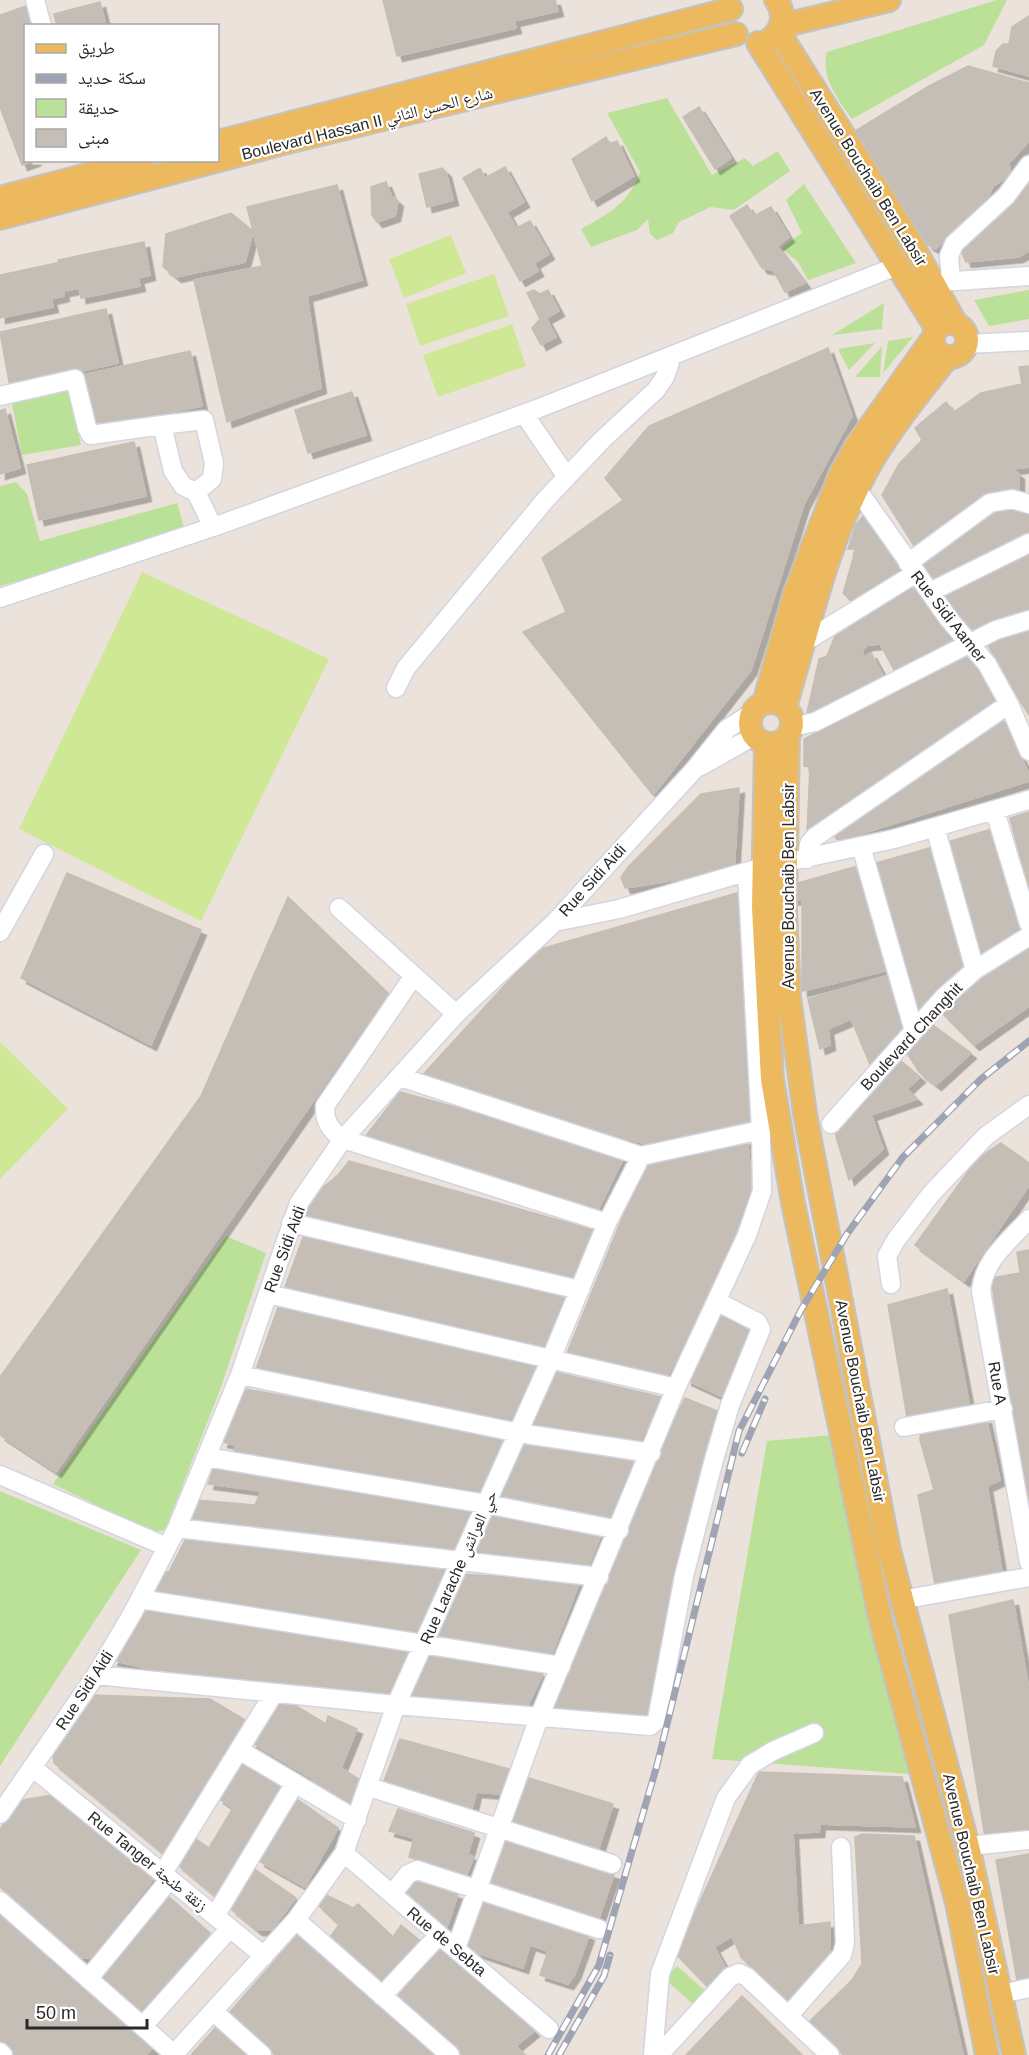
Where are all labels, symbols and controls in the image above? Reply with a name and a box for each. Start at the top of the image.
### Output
legend [24,24,219,162]
text: طريق [78,38,115,59]
text: سكة حديد [78,68,146,88]
street label: Boulevard Hassan II شارع الحسن الثاني [240,84,495,167]
street label: Avenue Bouchaib Ben Labsir [807,85,931,270]
text: حديقة [78,98,119,118]
text: مبنى [78,128,109,149]
street label: Rue Sidi Aamer [908,567,990,666]
street label: Avenue Bouchaib Ben Labsir [780,782,797,989]
street label: Rue Sidi Aidi [556,841,629,920]
street label: Boulevard Changhit [857,979,966,1094]
street label: Rue Sidi Aidi [261,1204,308,1295]
street label: Avenue Bouchaib Ben Labsir [833,1298,889,1505]
street label: Rue A [985,1360,1010,1406]
street label: Rue Larache حي العرائش [417,1488,504,1648]
street label: Rue Sidi Aidi [53,1648,116,1733]
street label: Avenue Bouchaib Ben Labsir [940,1772,1003,1977]
street label: Rue Tanger زنقة طنجة [84,1808,211,1915]
street label: Rue de Sebta [404,1903,490,1979]
scale bar [27,1992,147,2030]
text: 50 m [36,2003,76,2023]

